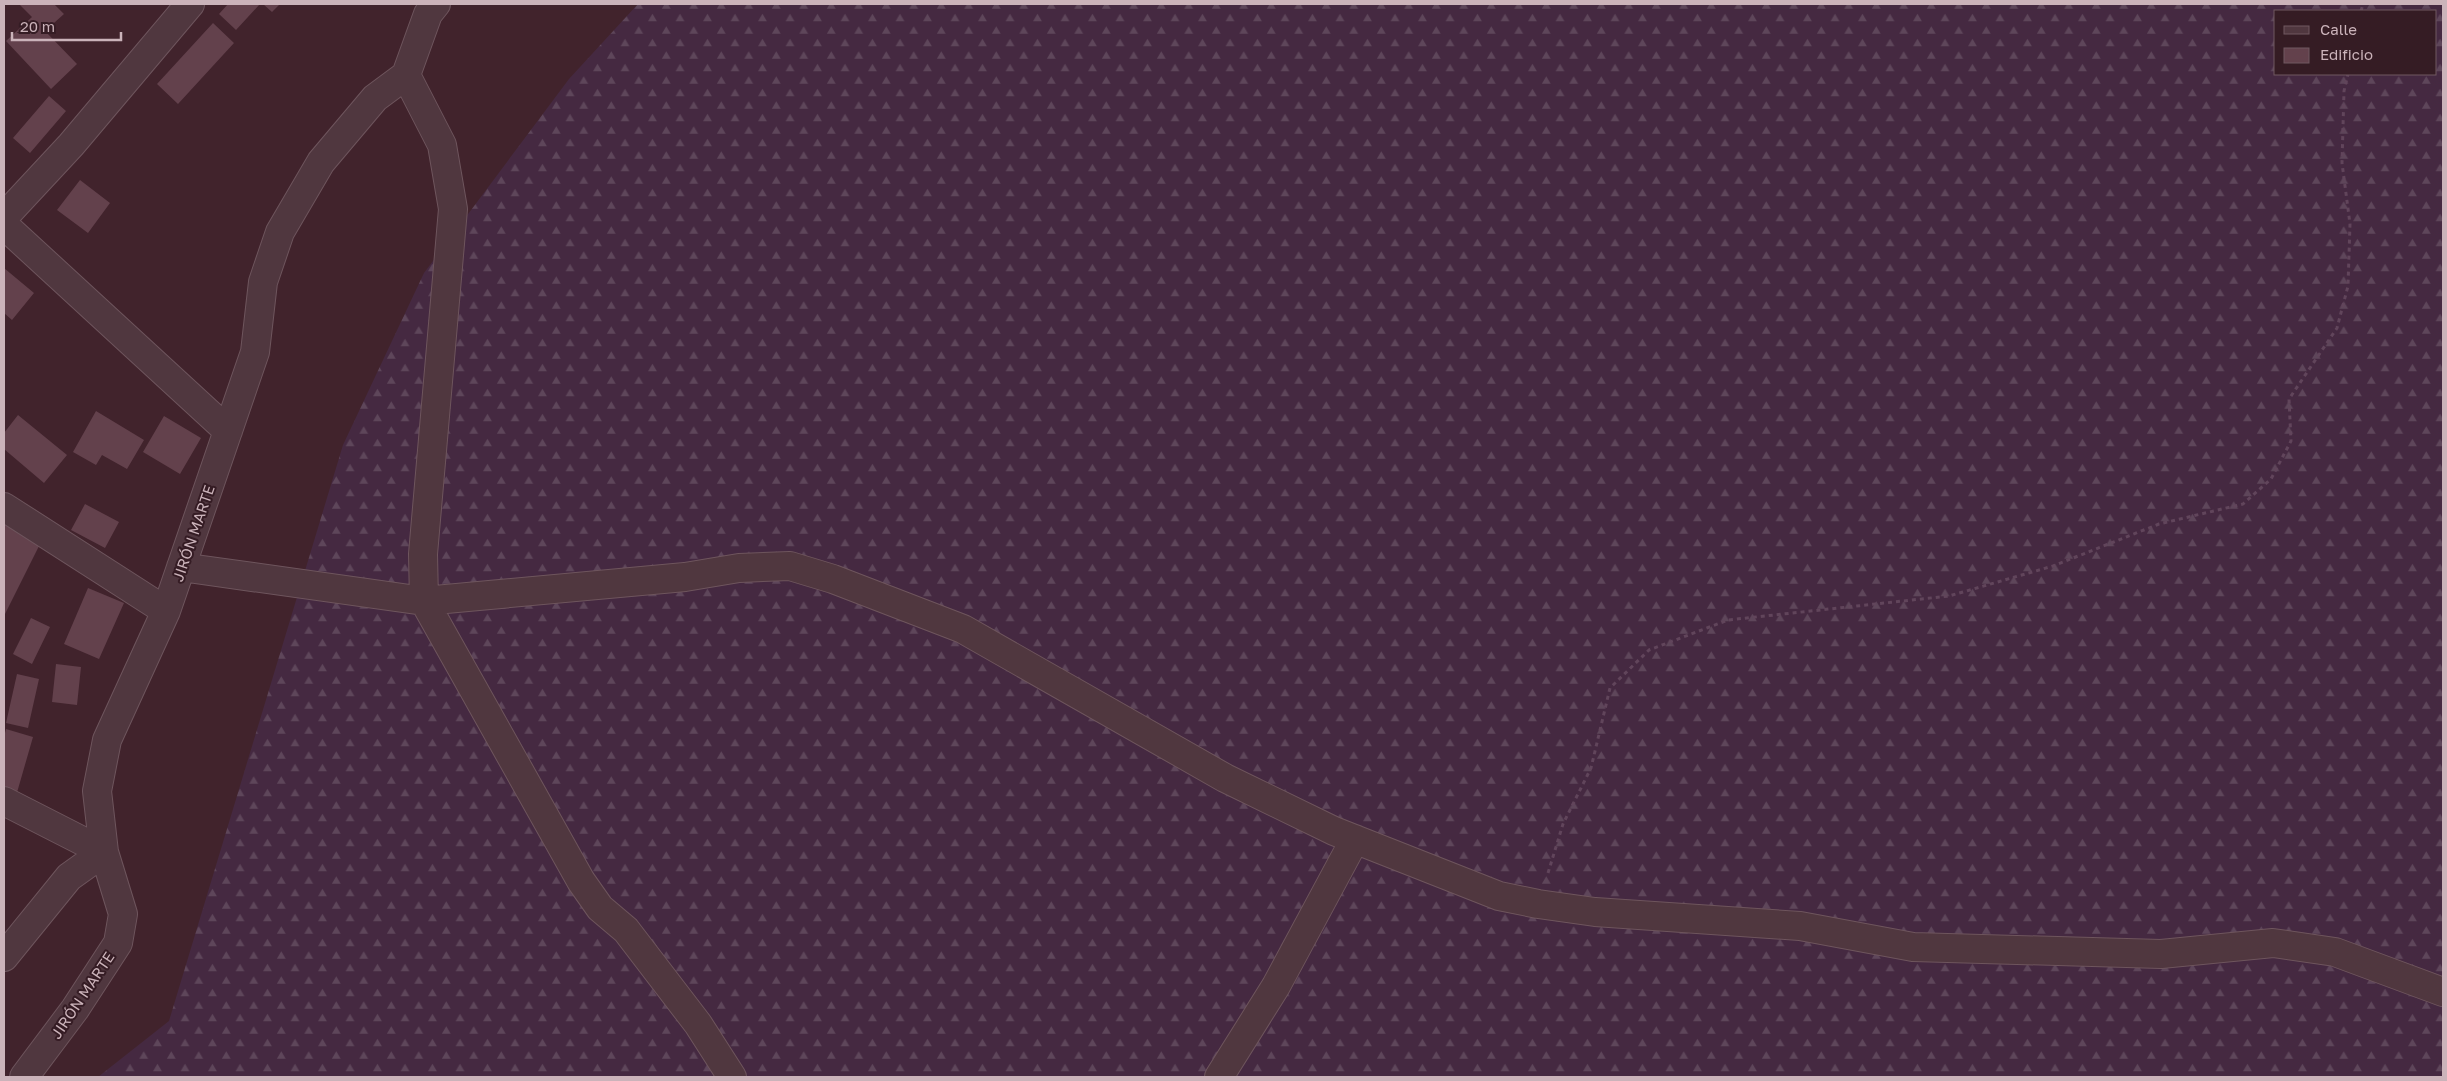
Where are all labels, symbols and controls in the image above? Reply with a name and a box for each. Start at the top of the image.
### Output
scale bar [12,10,121,42]
legend [2274,10,2437,75]
text: 20 m [20,17,55,35]
text: Calle [2320,20,2357,38]
text: Edificio [2320,45,2373,63]
street label: JIRÓN MARTE [168,482,218,584]
street label: JIRÓN MARTE [46,948,118,1042]

